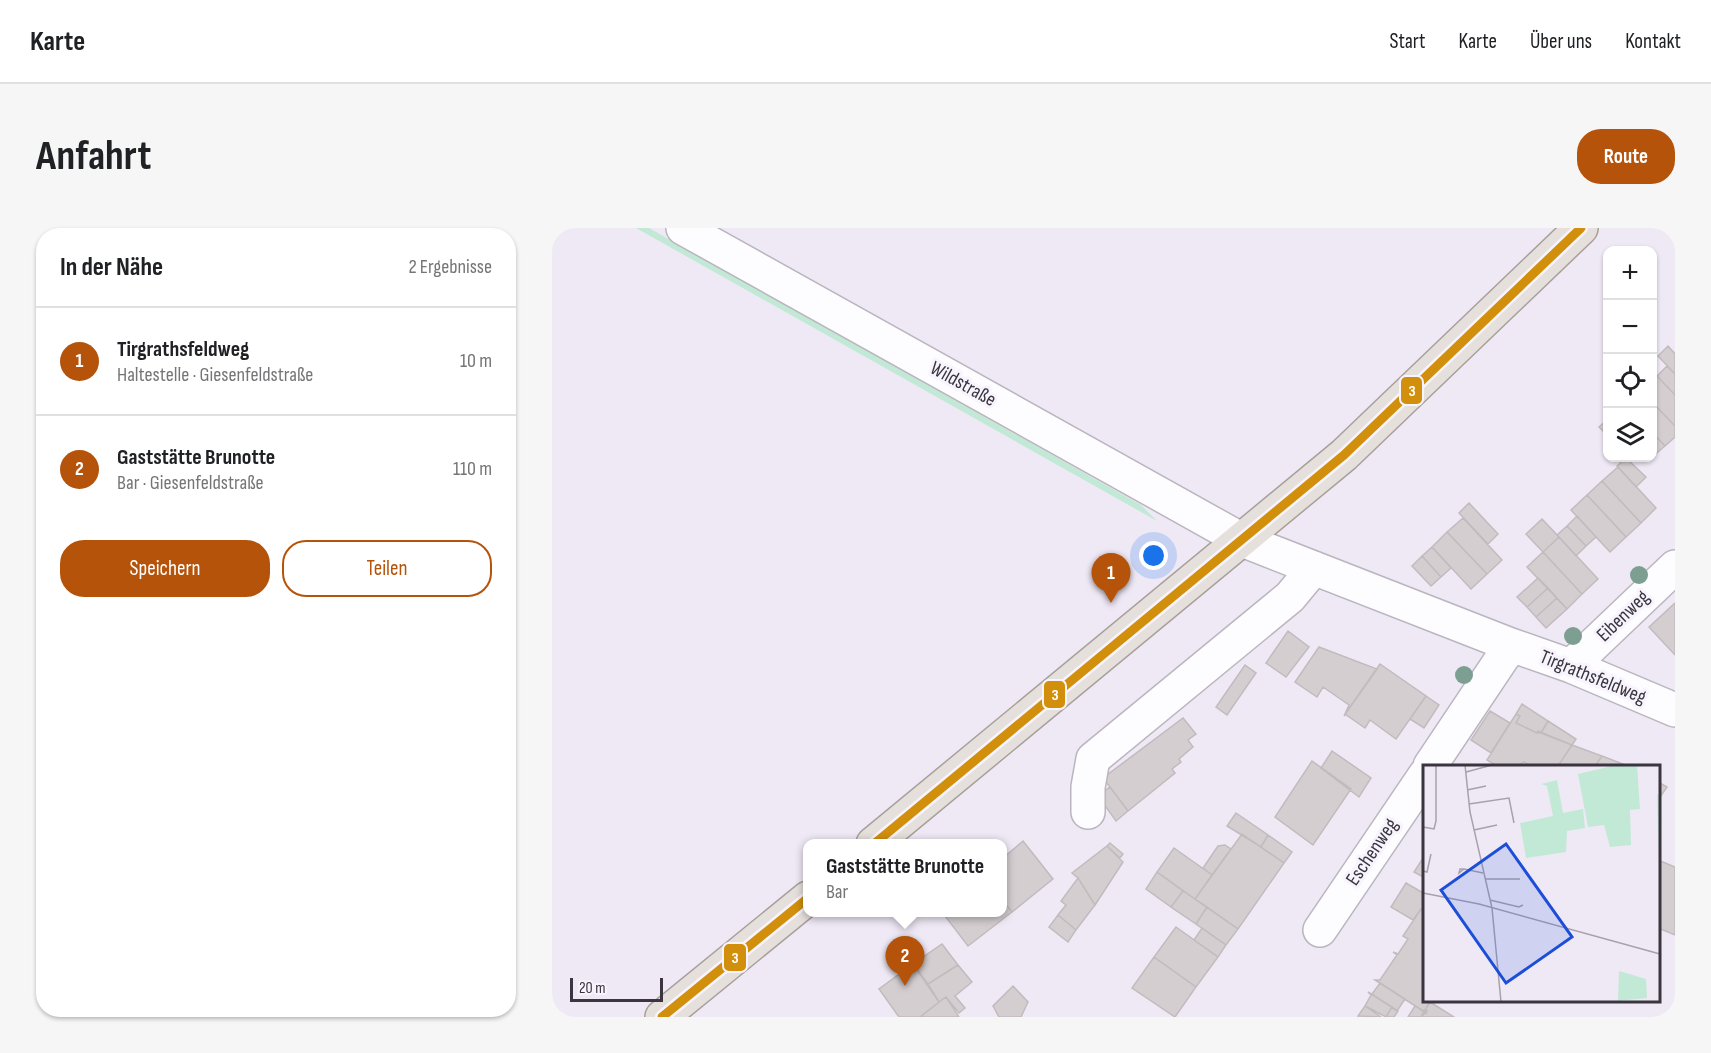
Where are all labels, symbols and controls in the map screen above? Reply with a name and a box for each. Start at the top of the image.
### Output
text: Karte [30,25,85,58]
text: Start [1389,29,1426,54]
text: Karte [1459,29,1497,54]
text: Über uns [1530,29,1592,54]
text: Kontakt [1625,29,1681,54]
button: Route [1577,129,1675,184]
text: Anfahrt [36,131,151,182]
map controls [1603,246,1657,462]
button: + [1603,246,1657,300]
text: In der Nähe [60,252,163,283]
text: 2 Ergebnisse [408,255,492,279]
button: − [1603,300,1657,354]
text: Tirgrathsfeldweg [117,336,249,363]
text: 1 [76,349,83,373]
text: 10 m [460,349,492,373]
button: locate [1603,354,1657,408]
street label: Wildstraße [926,356,1000,412]
text: Haltestelle · Giesenfeldstraße [117,363,313,387]
line badge: 3 [1400,376,1423,405]
text: 3 [1408,382,1416,401]
button: layers [1603,408,1657,462]
text: Gaststätte Brunotte [117,444,275,471]
text: 2 [75,457,84,481]
text: 110 m [453,457,492,481]
text: Bar · Giesenfeldstraße [117,471,264,495]
button: Speichern [60,540,270,597]
button: Teilen [282,540,492,597]
your location [1139,541,1168,570]
pin: 1 [1092,554,1130,603]
street label: Eibenweg [1592,585,1654,647]
street label: Tirgrathsfeldweg [1536,645,1650,709]
line badge: 3 [1043,680,1066,709]
text: 3 [1051,686,1059,705]
inset map [1423,765,1660,1002]
street label: Eschenweg [1341,814,1403,890]
popup [803,839,1007,917]
text: Gaststätte Brunotte [826,853,984,880]
text: Bar [826,880,848,904]
pin: 2 [886,936,924,986]
line badge: 3 [723,943,747,972]
text: 3 [731,949,739,968]
scale bar [570,975,663,1002]
text: 20 m [579,979,606,998]

